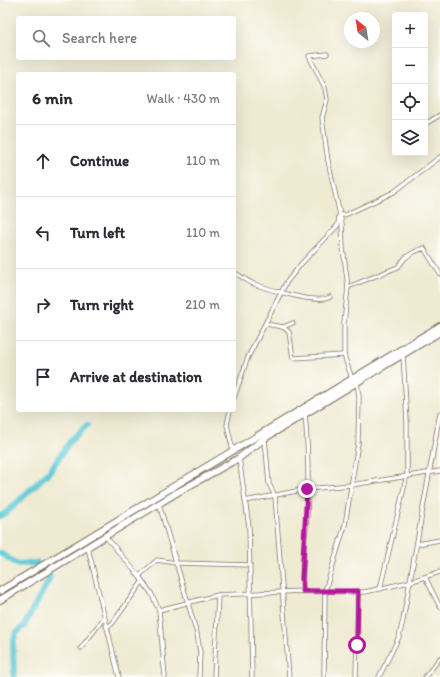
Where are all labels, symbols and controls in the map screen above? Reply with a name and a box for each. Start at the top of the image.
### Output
north arrow [344,12,380,48]
map controls [392,12,428,156]
button: + [392,12,428,48]
search box [16,16,236,60]
icon: search [30,27,52,49]
text: Search here [62,29,137,47]
button: − [392,48,428,84]
button: locate [392,84,428,120]
text: 6 min [32,88,73,108]
text: Walk · 430 m [147,91,220,106]
button: layers [392,120,428,156]
icon: ahead [32,150,54,172]
text: Continue [70,152,129,170]
text: 110 m [186,153,220,168]
icon: left [32,222,54,244]
text: Turn left [70,224,125,242]
text: 110 m [186,225,220,240]
icon: right [32,294,54,316]
text: Turn right [70,296,134,314]
text: 210 m [185,297,220,312]
icon: arrive [32,366,54,388]
text: Arrive at destination [70,368,202,386]
route end [298,480,316,498]
route start [348,636,366,654]

